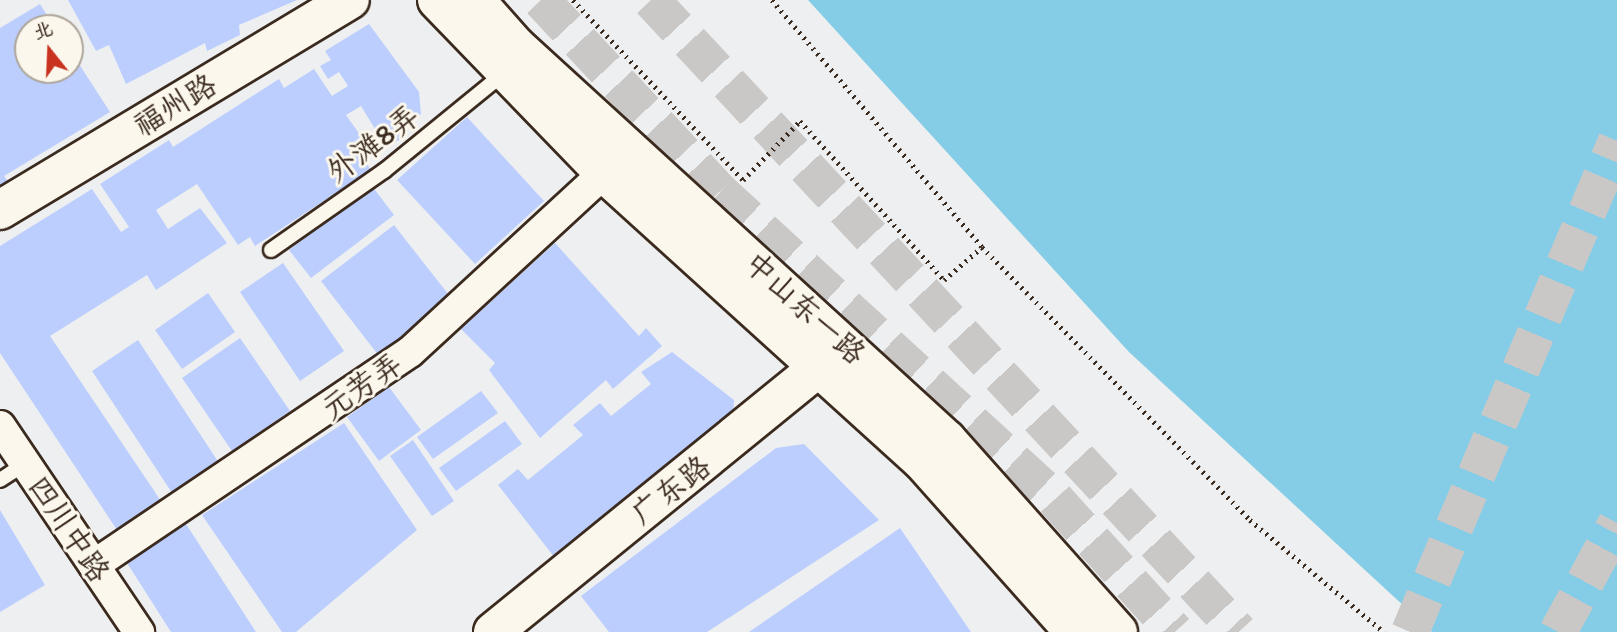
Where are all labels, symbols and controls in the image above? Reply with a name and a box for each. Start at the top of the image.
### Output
north arrow [14,14,84,84]
text: 北 [30,17,56,44]
street label: 福州路 [127,66,223,144]
street label: 外滩8弄 [320,98,426,190]
street label: 中山东一路 [737,244,873,372]
street label: 元芳弄 [315,345,409,427]
street label: 广东路 [624,448,718,532]
street label: 四川中路 [21,469,117,589]

